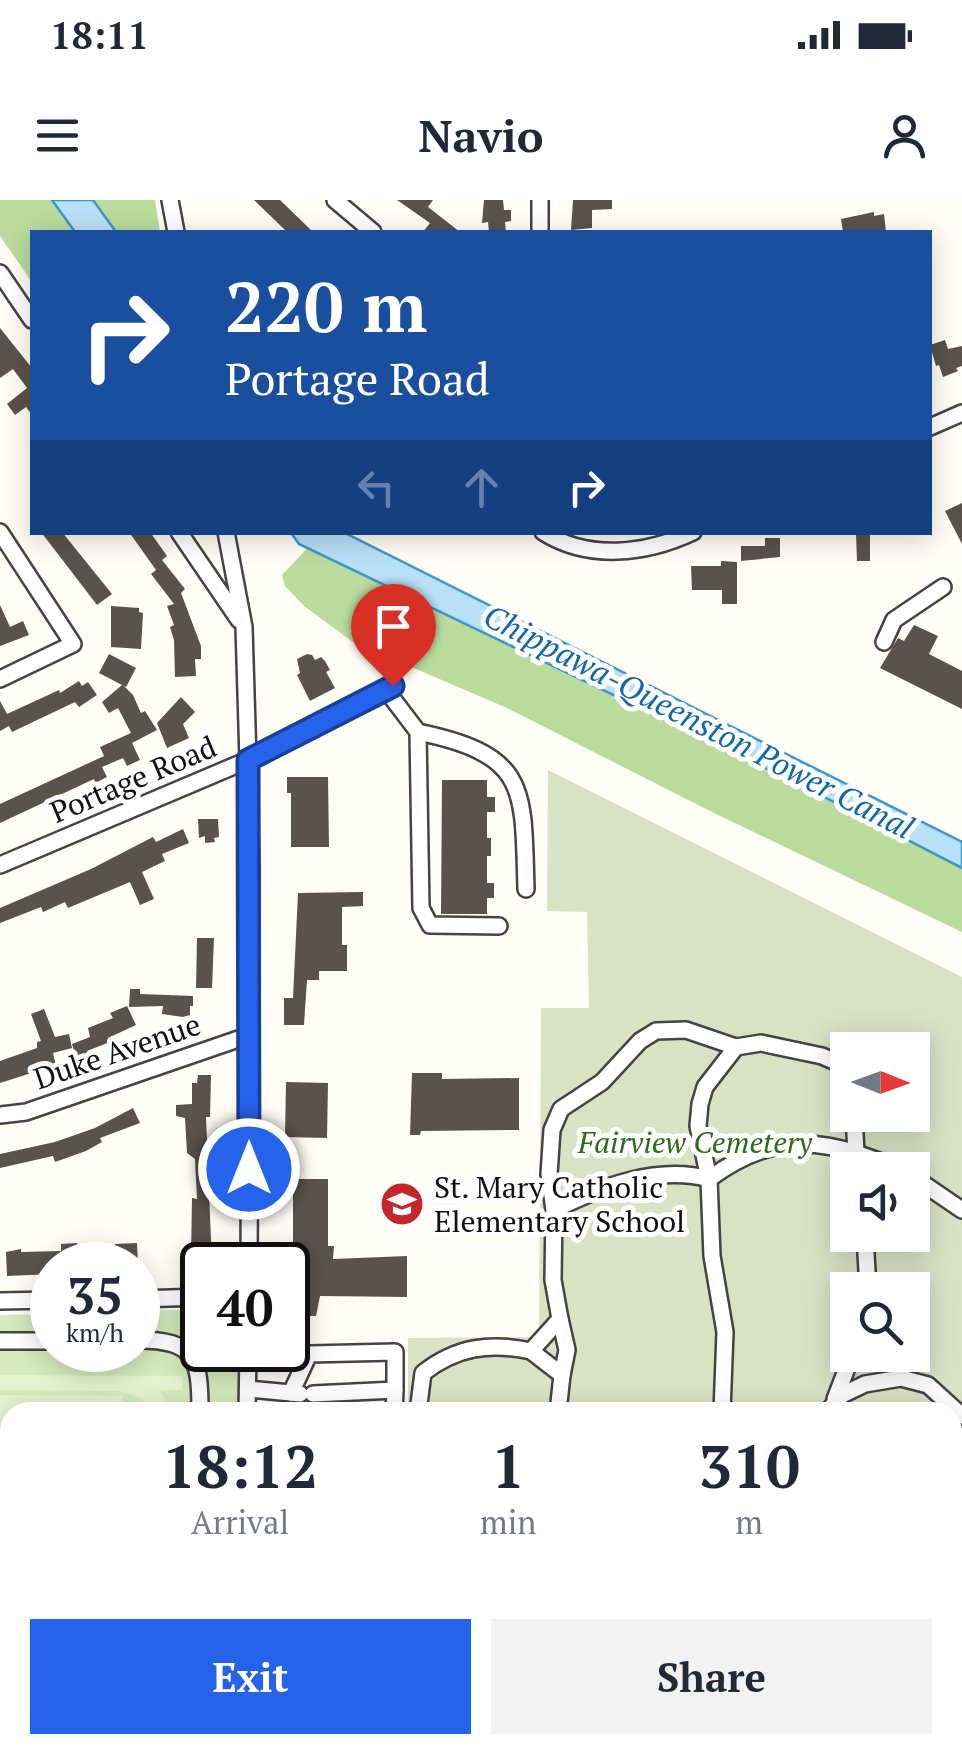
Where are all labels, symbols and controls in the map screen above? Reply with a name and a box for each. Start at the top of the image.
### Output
text: 18:11 [50,10,149,60]
text: Navio [418,105,544,165]
icon: menu [30,108,85,163]
icon: person [877,108,932,163]
text: 220 m [225,259,427,352]
icon: right [60,270,190,400]
text: Portage Road [225,348,490,408]
icon: left [349,460,404,515]
icon: ahead [454,460,509,515]
icon: right [559,460,614,515]
pin [351,584,436,687]
water label: Chippawa-Queenston Power Canal [477,594,921,848]
icon: arrive [366,599,421,654]
street label: Portage Road [44,726,222,832]
street label: Duke Avenue [28,1004,206,1098]
north arrow [830,1032,930,1132]
map controls [830,1032,930,1372]
position arrow [197,1117,301,1221]
park label: Fairview Cemetery [577,1122,813,1162]
button: sound [830,1152,930,1252]
place label: St. Mary Catholic Elementary School [434,1167,685,1241]
school or university icon: St. Mary Catholic Elementary School [379,1181,425,1227]
speed limit sign: 40 [180,1242,310,1372]
text: 35 [67,1262,123,1328]
button: search [830,1272,930,1372]
text: km/h [66,1316,124,1349]
text: 18:12 [162,1426,318,1505]
text: 1 [491,1426,525,1505]
text: 310 [698,1426,800,1505]
text: Arrival [191,1501,289,1543]
text: min [480,1501,536,1543]
text: m [735,1501,763,1543]
button: Exit [30,1619,471,1734]
button: Share [491,1619,932,1734]

